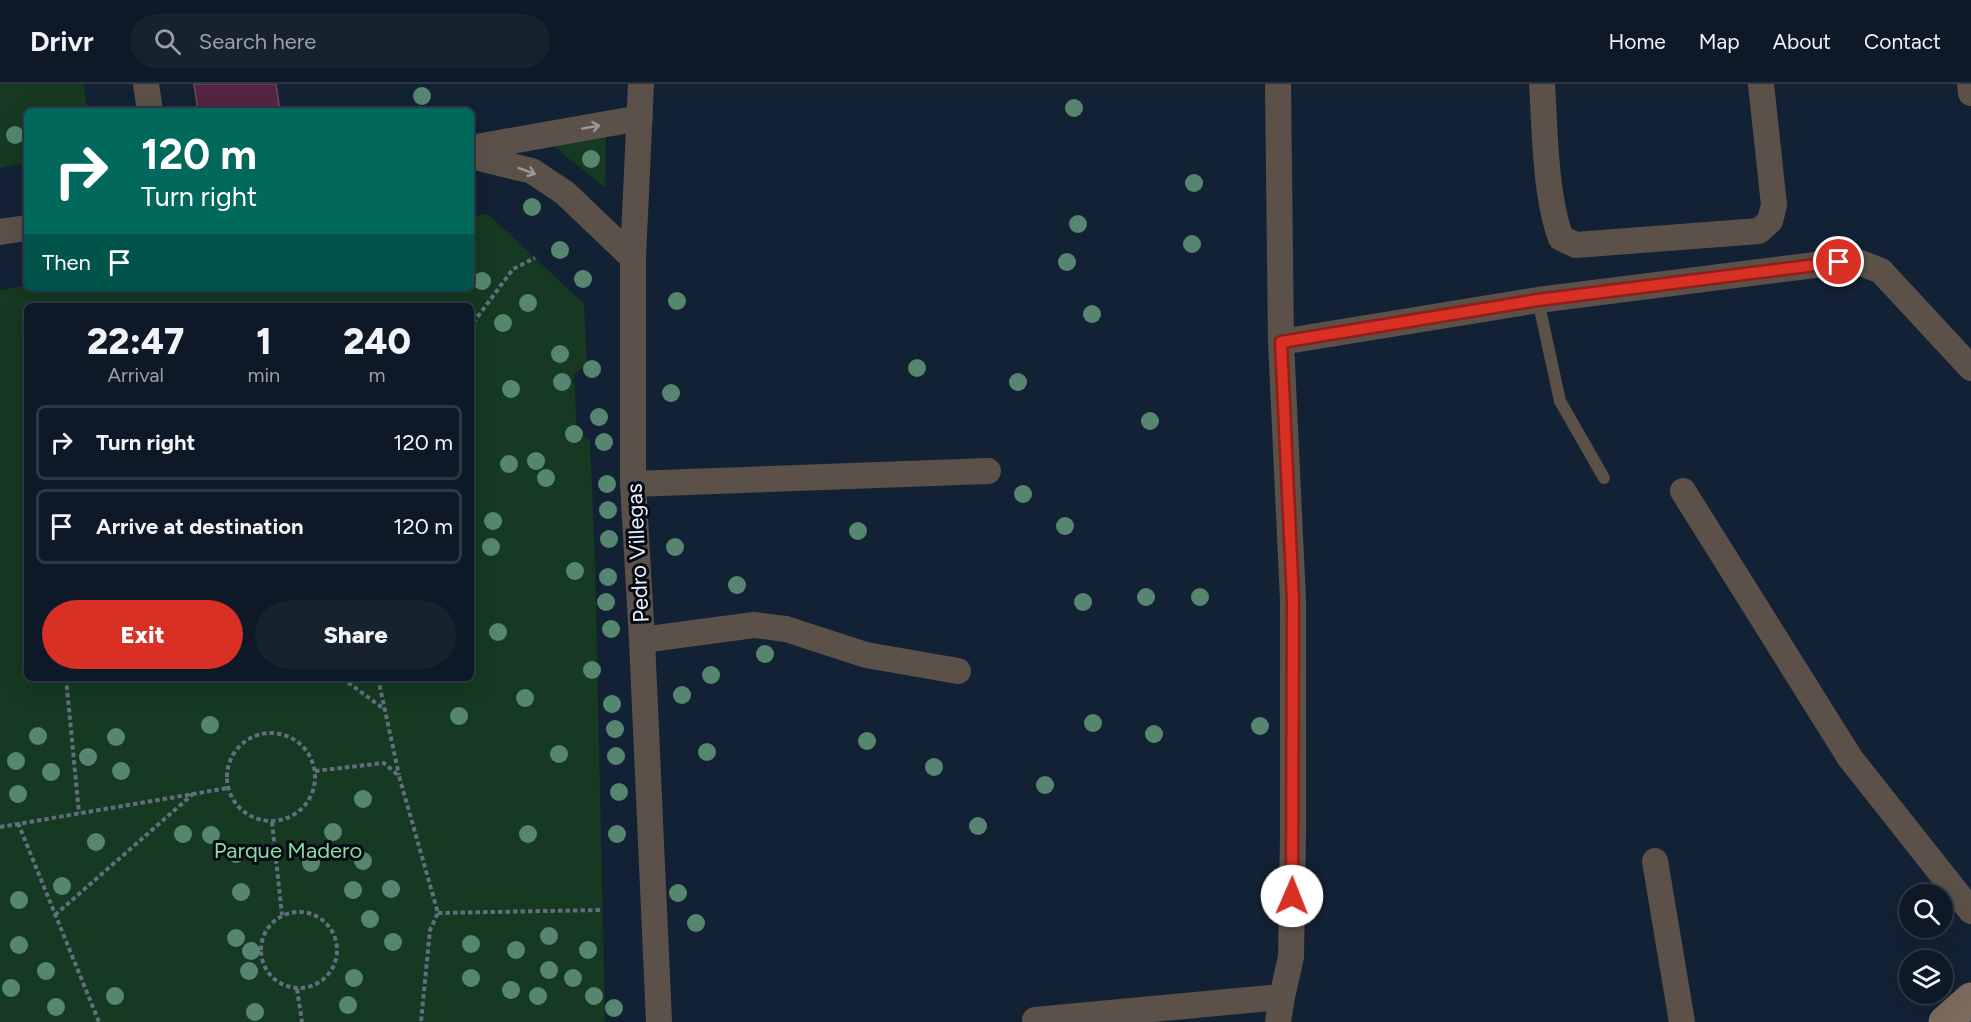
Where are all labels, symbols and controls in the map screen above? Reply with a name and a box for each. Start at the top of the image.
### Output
search box [130,14,550,68]
text: Drivr [30,24,94,58]
icon: search [151,25,184,58]
text: Search here [199,28,316,55]
text: Home [1609,29,1666,54]
text: Map [1699,29,1740,54]
text: About [1773,29,1831,54]
text: Contact [1864,29,1941,54]
one-way arrow [580,121,600,132]
text: 120 m [141,129,257,180]
icon: right [42,132,120,210]
one-way arrow [518,167,536,178]
text: Turn right [141,180,257,213]
pin [1813,236,1864,287]
icon: arrive [1822,245,1855,278]
icon: arrive [103,246,136,279]
text: Then [42,249,91,276]
text: 22:47 [87,320,184,363]
text: 1 [256,320,271,363]
text: 240 [343,320,411,363]
text: Arrival [107,363,164,387]
text: min [247,363,280,387]
text: m [369,363,386,387]
icon: right [45,426,78,459]
text: Turn right [96,429,195,456]
text: 120 m [393,429,453,456]
street label: Pedro Villegas [620,483,655,623]
icon: arrive [45,510,78,543]
text: Arrive at destination [96,513,304,540]
text: 120 m [393,513,453,540]
button: Exit [42,600,243,669]
button: Share [255,600,456,669]
park label: Parque Madero [214,837,362,864]
position arrow [1260,864,1324,928]
map controls [1899,884,1953,1004]
button: search [1899,884,1953,938]
button: layers [1899,950,1953,1004]

